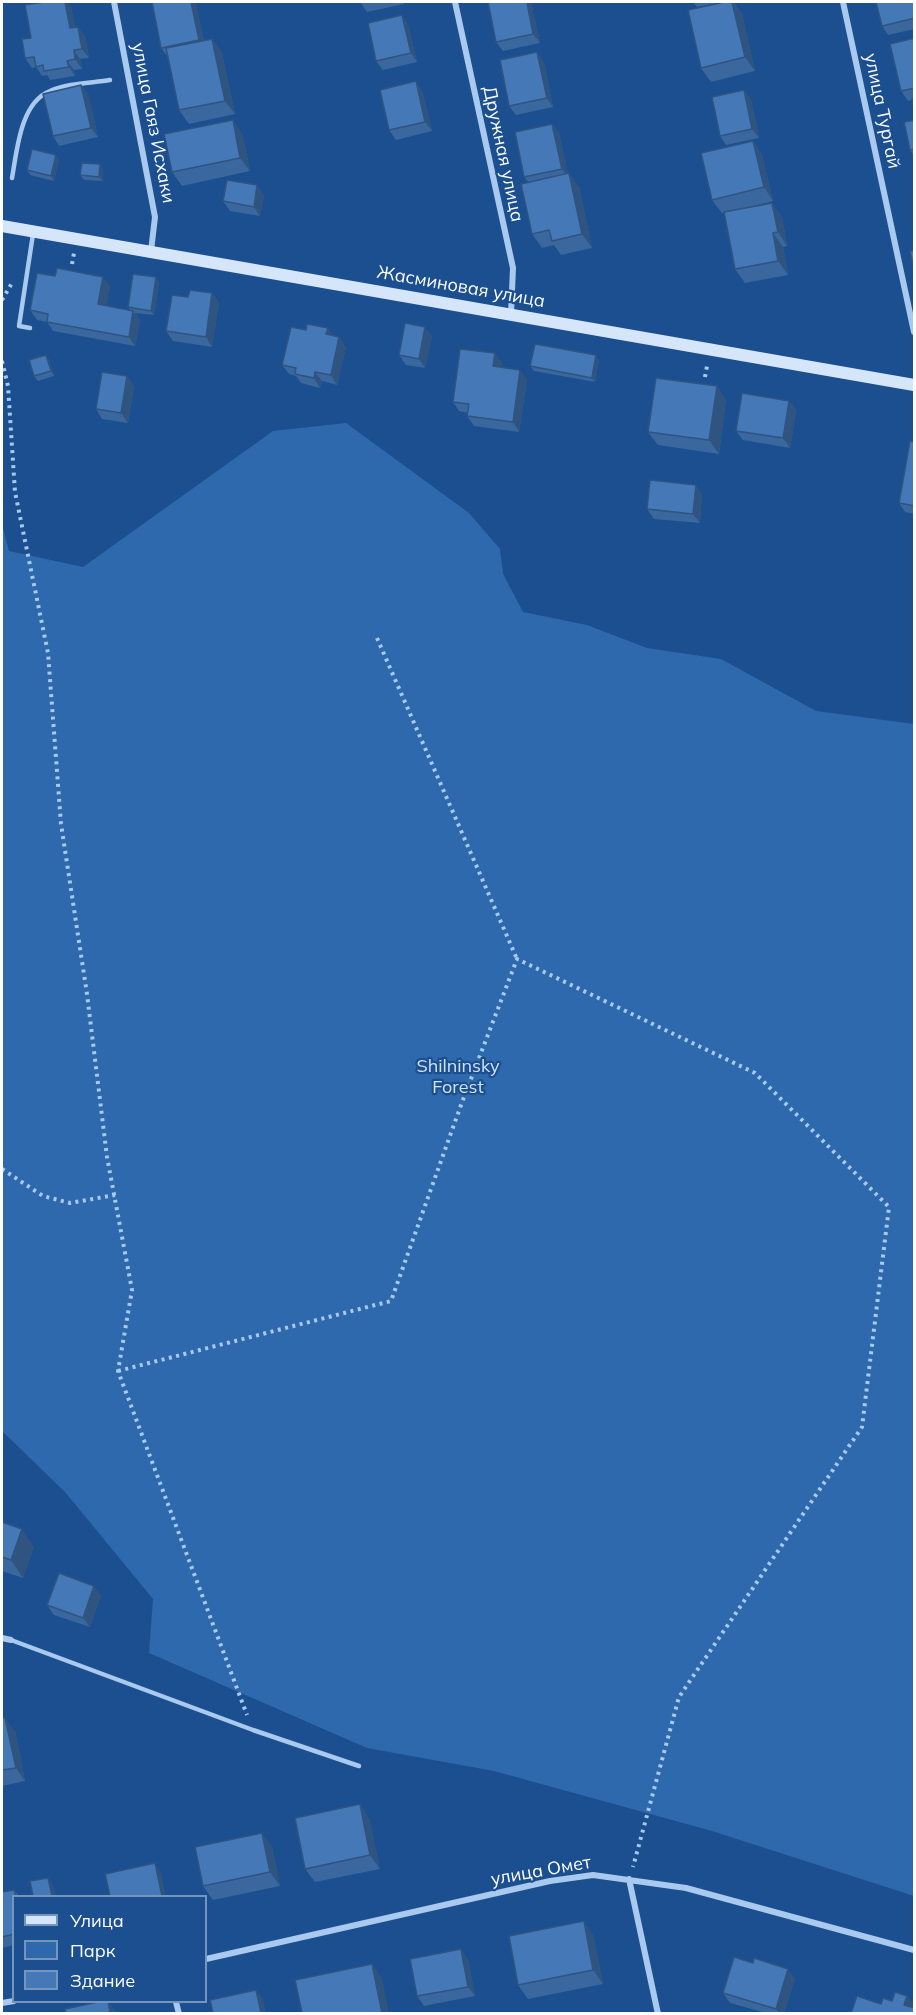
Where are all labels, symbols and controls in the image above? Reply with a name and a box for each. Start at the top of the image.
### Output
street label: улица Гаяз Исхаки [127,41,179,205]
street label: улица Тургай [859,51,905,171]
street label: Дружная улица [478,84,528,224]
street label: Жасминовая улица [375,262,547,312]
park label: Shilninsky Forest [416,1056,500,1098]
street label: улица Омет [489,1852,593,1890]
legend [12,1895,207,2003]
text: Улица [70,1909,124,1932]
text: Парк [70,1939,115,1962]
text: Здание [70,1969,135,1992]

